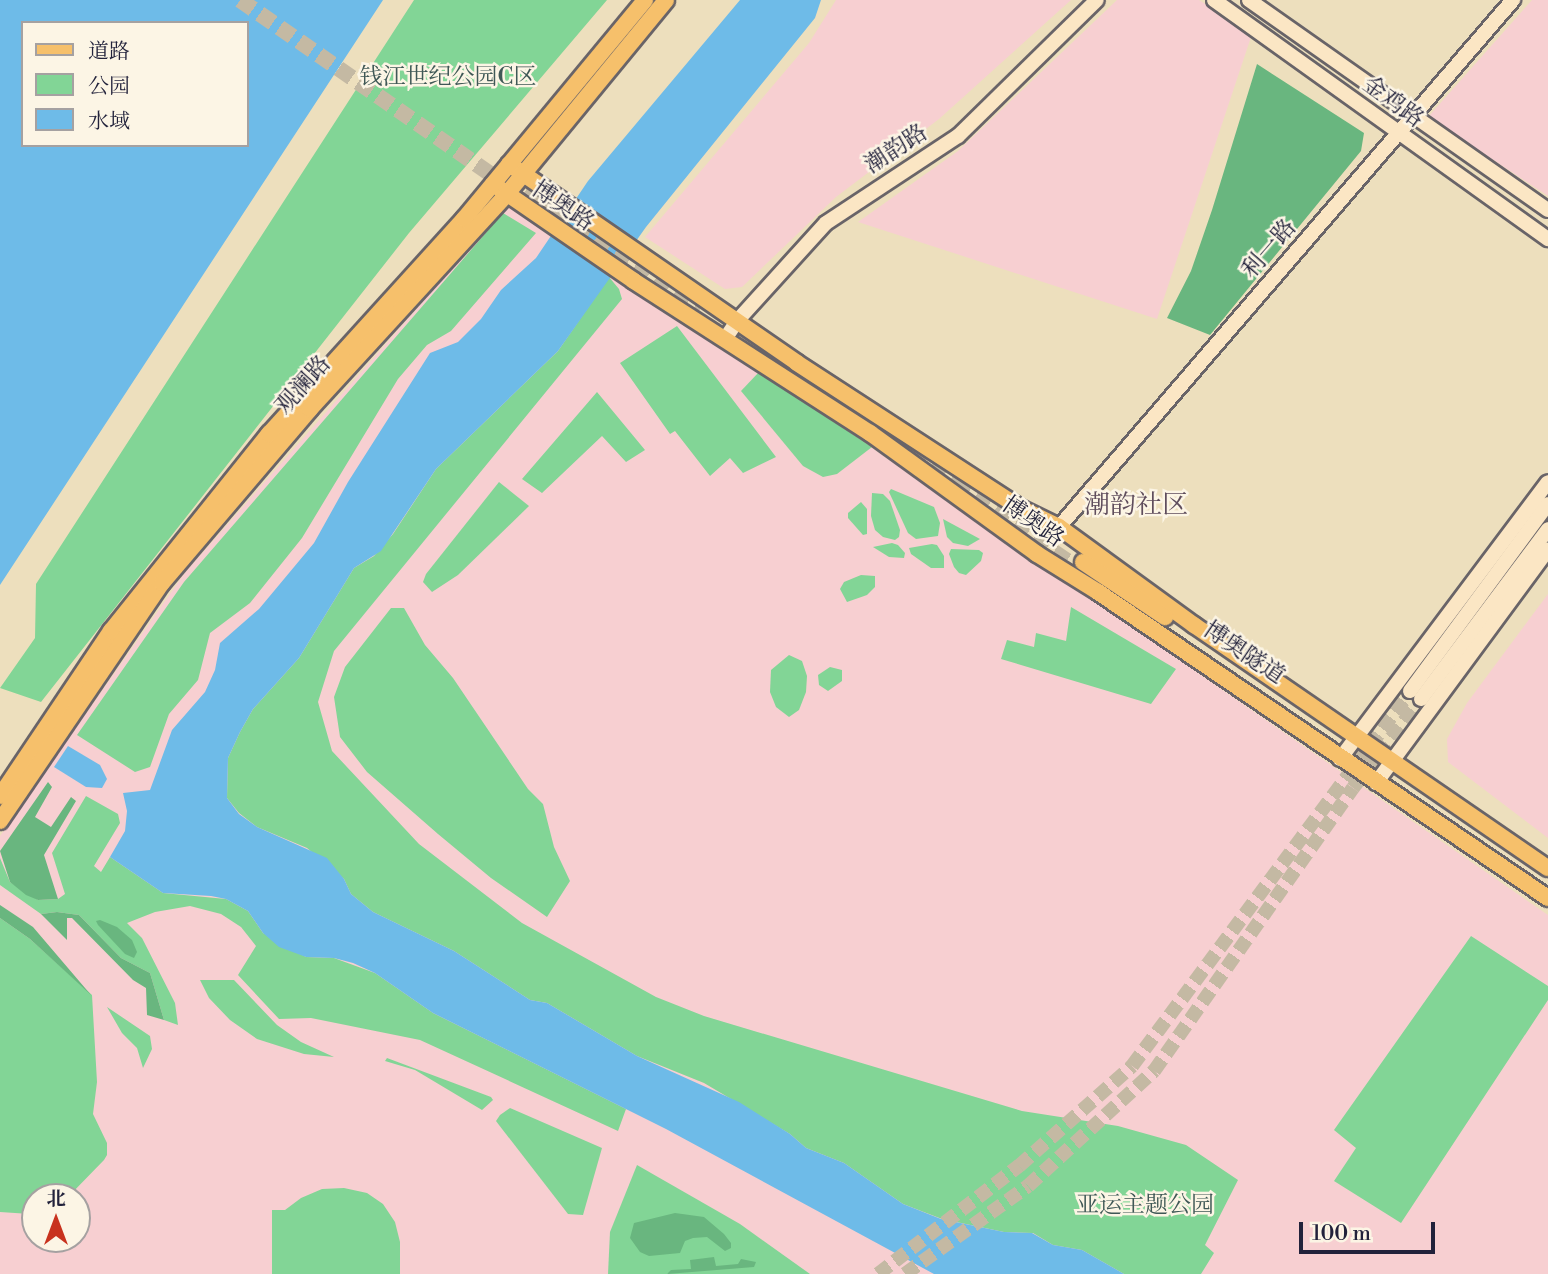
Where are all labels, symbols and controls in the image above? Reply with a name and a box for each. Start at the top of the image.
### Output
legend [21,21,248,147]
text: 道路 [88,39,130,65]
park label: 钱江世纪公园C区 [360,63,536,91]
street label: 金鸡路 [1357,71,1429,133]
text: 公园 [88,74,130,100]
text: 水域 [88,109,130,135]
street label: 潮韵路 [860,119,932,179]
street label: 博奥路 [527,175,599,237]
street label: 利一路 [1236,214,1302,284]
street label: 观澜路 [270,350,336,420]
district label: 潮韵社区 [1084,490,1188,522]
street label: 博奥路 [997,491,1069,553]
street label: 博奥隧道 [1198,616,1290,690]
north arrow [21,1183,91,1253]
text: 北 [46,1187,66,1211]
park label: 亚运主题公园 [1076,1191,1214,1219]
scale bar [1303,1208,1440,1252]
text: 100 m [1312,1221,1371,1247]

